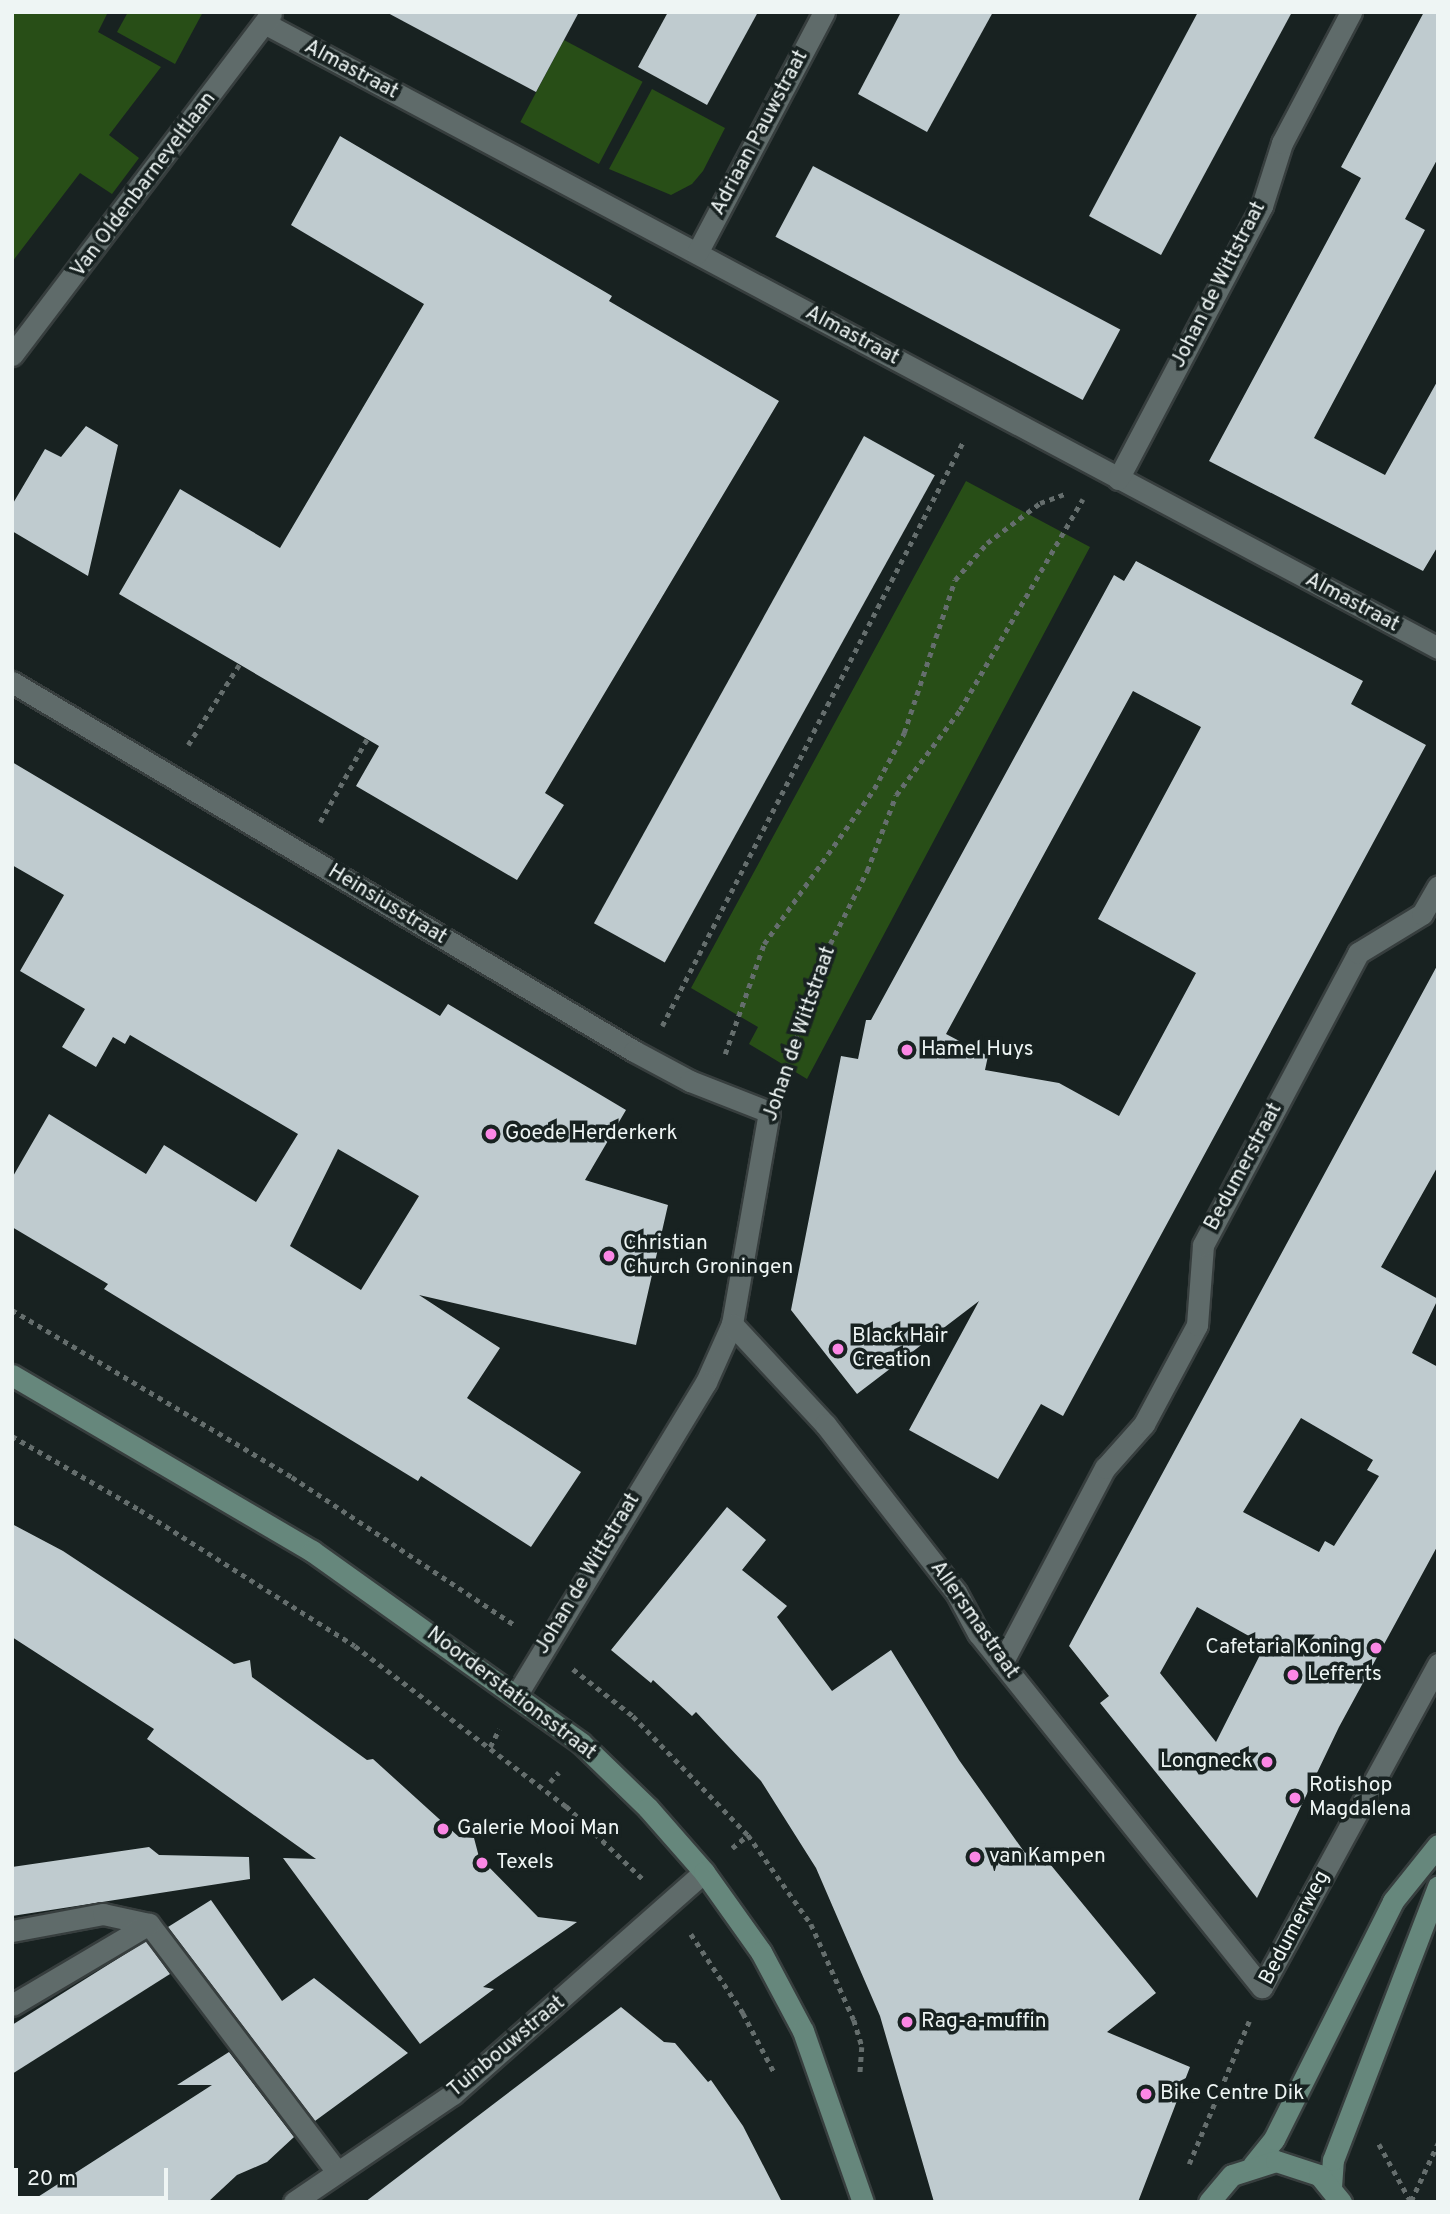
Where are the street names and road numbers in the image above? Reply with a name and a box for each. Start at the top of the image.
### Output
street label: Almastraat [300,35,402,105]
street label: Adriaan Pauwstraat [706,46,814,220]
street label: Van Oldenbarneveltlaan [66,87,222,283]
street label: Johan de Wittstraat [1166,197,1272,373]
street label: Almastraat [801,301,903,371]
street label: Almastraat [1301,568,1403,638]
street label: Heinsiusstraat [323,860,451,950]
street label: Johan de Wittstraat [758,943,842,1125]
street label: Bedumerstraat [1200,1099,1288,1235]
street label: Johan de Wittstraat [530,1489,646,1659]
street label: Allersmastraat [924,1556,1024,1684]
street label: Noorderstationsstraat [421,1622,601,1766]
street label: Bedumerweg [1254,1867,1336,1989]
street label: Tuinbouwstraat [443,1991,571,2103]

